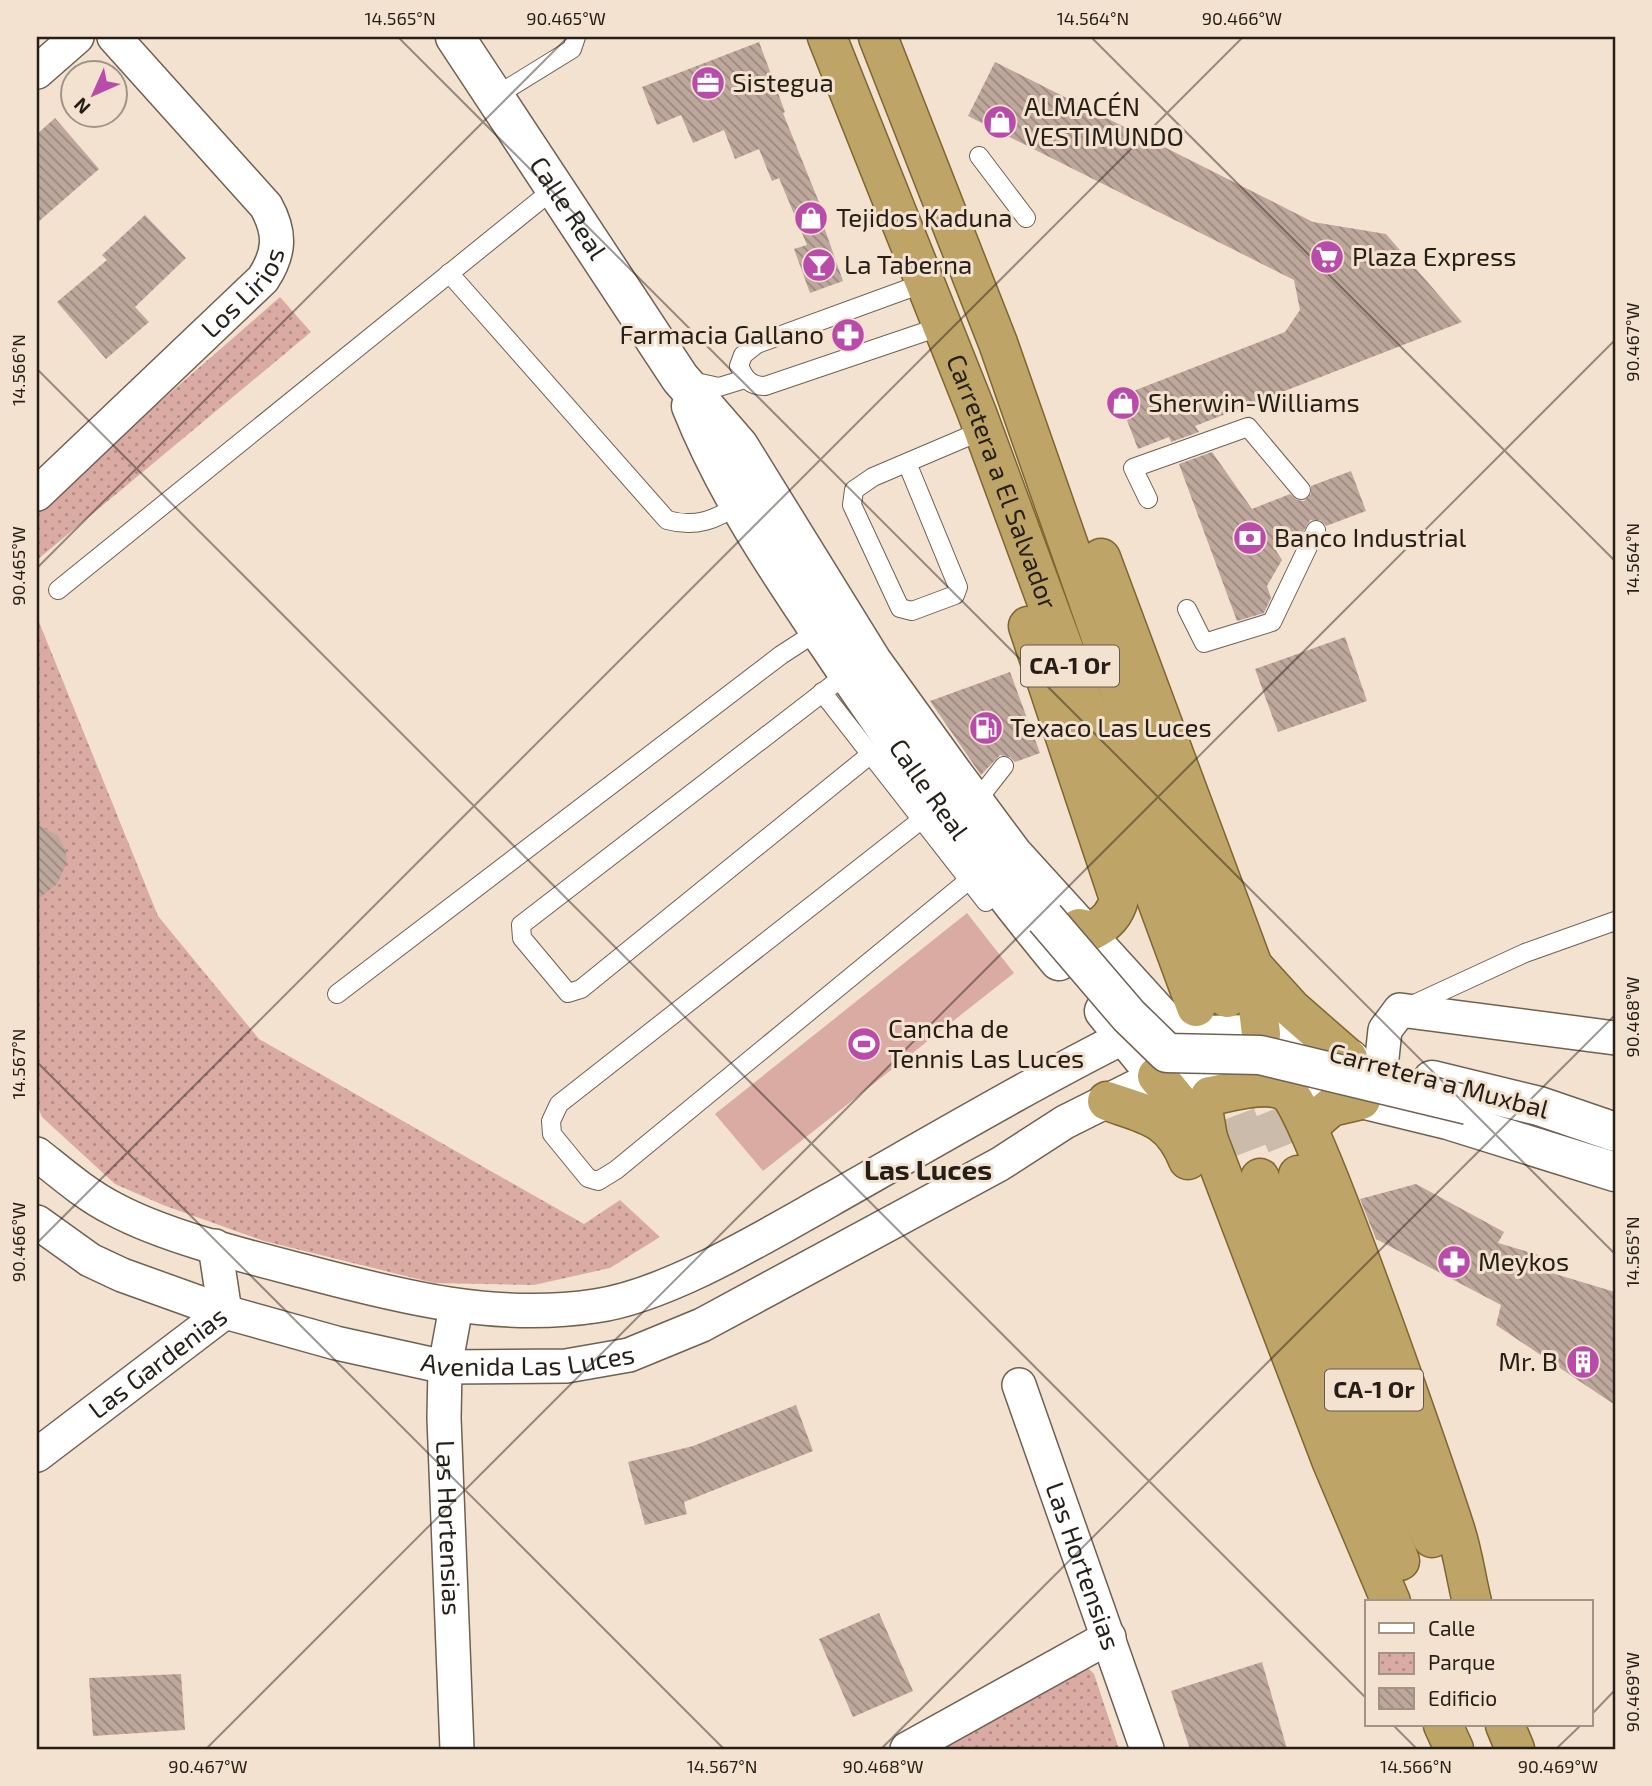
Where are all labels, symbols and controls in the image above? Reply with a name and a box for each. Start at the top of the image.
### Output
text: 14.565°N [364,7,436,29]
text: 90.465°W [526,7,606,29]
text: 14.564°N [1057,7,1129,29]
text: 90.466°W [1202,7,1282,29]
north arrow [60,60,130,130]
office icon: Sistegua [689,64,727,102]
place label: Sistegua [732,66,834,97]
place label: ALMACÉN VESTIMUNDO [1024,90,1184,151]
text: N [69,93,95,119]
shop icon: ALMACÉN VESTIMUNDO [981,103,1019,141]
street label: Calle Real [524,150,614,265]
shop icon: Tejidos Kaduna [792,199,830,237]
place label: Tejidos Kaduna [836,201,1013,232]
supermarket icon: Plaza Express [1308,238,1346,276]
place label: Plaza Express [1352,240,1517,271]
street label: Los Lirios [194,244,290,343]
bar icon: La Taberna [800,246,838,284]
place label: La Taberna [844,248,972,279]
text: 90.467°W [1621,302,1643,382]
pharmacy icon: Farmacia Gallano [829,316,867,354]
place label: Farmacia Gallano [619,318,824,349]
text: 14.566°N [7,334,29,406]
street label: Carretera a El Salvador [941,349,1065,613]
shop icon: Sherwin-Williams [1104,384,1142,422]
place label: Sherwin-Williams [1148,386,1360,417]
bank icon: Banco Industrial [1231,519,1269,557]
place label: Banco Industrial [1274,521,1466,552]
text: 14.564°N [1621,523,1643,595]
text: 90.465°W [7,526,29,606]
road number: CA-1 Or [1021,646,1119,686]
fuel station icon: Texaco Las Luces [967,709,1005,747]
place label: Texaco Las Luces [1010,711,1212,742]
street label: Calle Real [884,732,976,845]
text: 90.468°W [1621,977,1643,1058]
place label: Cancha de Tennis Las Luces [888,1012,1084,1073]
sports icon: Cancha de Tennis Las Luces [845,1025,883,1063]
text: 14.567°N [7,1029,29,1099]
street label: Carretera a Muxbal [1326,1035,1553,1124]
district label: Las Luces [864,1152,992,1186]
text: 90.466°W [7,1202,29,1282]
text: 14.565°N [1621,1216,1643,1288]
pharmacy icon: Meykos [1435,1243,1473,1281]
place label: Meykos [1478,1245,1569,1276]
street label: Las Gardenias [82,1299,232,1424]
street label: Avenida Las Luces [418,1337,637,1382]
building icon: Mr. B [1564,1343,1602,1381]
place label: Mr. B [1498,1345,1558,1376]
road number: CA-1 Or [1325,1370,1423,1410]
street label: Las Hortensias [431,1440,469,1616]
street label: Las Hortensias [1040,1478,1128,1654]
legend [1365,1600,1592,1726]
text: Calle [1428,1615,1475,1640]
text: Parque [1428,1649,1495,1674]
text: 90.469°W [1621,1652,1643,1732]
text: Edificio [1428,1685,1497,1710]
text: 90.467°W [168,1755,248,1777]
text: 14.567°N [687,1755,757,1777]
text: 90.468°W [843,1755,924,1777]
text: 14.566°N [1380,1755,1452,1777]
text: 90.469°W [1518,1755,1598,1777]

